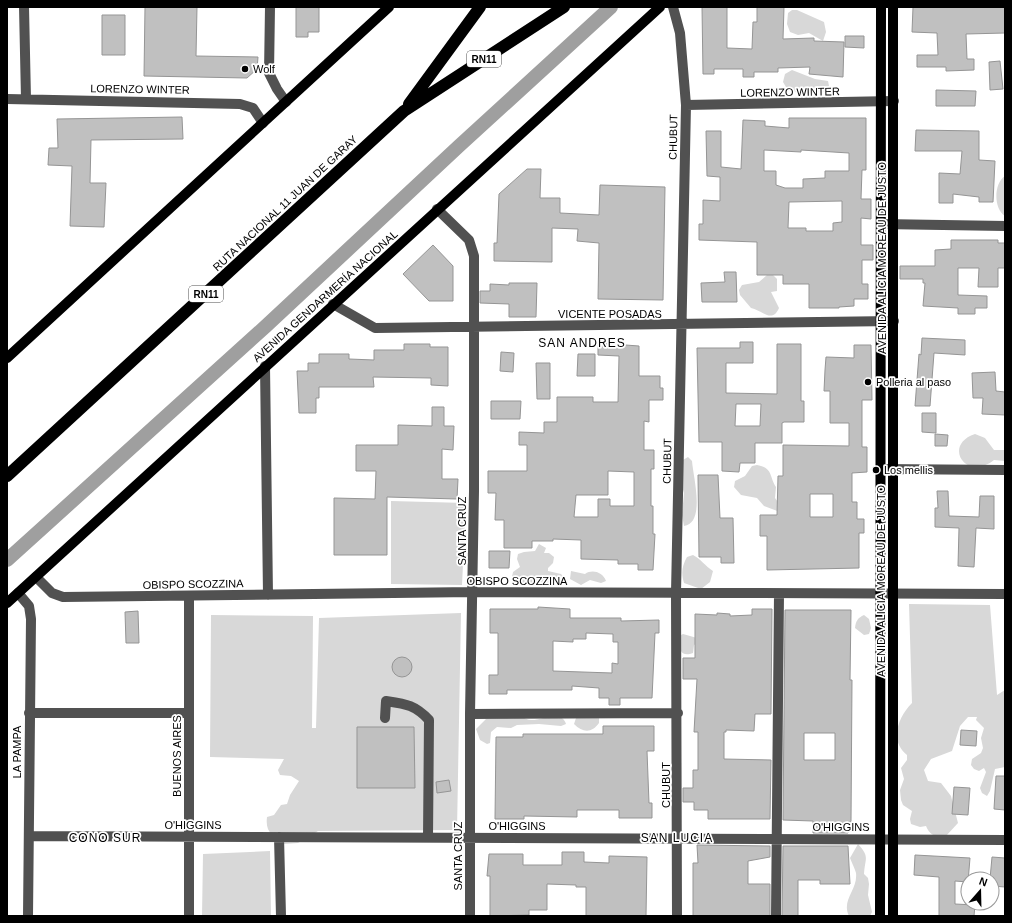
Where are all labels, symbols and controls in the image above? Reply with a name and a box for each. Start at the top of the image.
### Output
road number: RN11 [467,51,501,67]
place label: Wolf [253,63,276,75]
marker: Wolf [240,64,250,74]
street label: LORENZO WINTER [90,82,190,96]
street label: LORENZO WINTER [740,85,840,99]
street label: CHUBUT [667,114,679,160]
street label: RUTA NACIONAL 11 JUAN DE GARAY [210,132,360,273]
street label: AVENIDA ALICIA MOREAU DE JUSTO [876,161,888,354]
street label: AVENIDA GENDARMERÍA NACIONAL [250,228,400,364]
road number: RN11 [189,286,223,302]
street label: VICENTE POSADAS [558,308,662,320]
district label: SAN ANDRES [538,336,626,350]
place label: Polleria al paso [876,376,951,388]
marker: Polleria al paso [863,377,873,387]
street label: CHUBUT [661,438,673,484]
place label: Los mellis [884,464,933,476]
marker: Los mellis [871,465,881,475]
street label: AVENIDA ALICIA MOREAU DE JUSTO [875,484,887,677]
street label: SANTA CRUZ [456,496,468,565]
street label: OBISPO SCOZZINA [467,575,568,587]
street label: OBISPO SCOZZINA [142,577,244,591]
street label: BUENOS AIRES [171,715,183,797]
street label: LA PAMPA [11,725,23,778]
street label: CHUBUT [660,762,672,808]
street label: O'HIGGINS [164,819,222,831]
street label: O'HIGGINS [488,820,546,832]
street label: SANTA CRUZ [452,821,464,890]
street label: O'HIGGINS [812,821,870,833]
district label: CONO SUR [69,831,141,845]
district label: SAN LUCIA [641,831,713,845]
north arrow [960,871,1000,911]
text: N [978,875,989,889]

